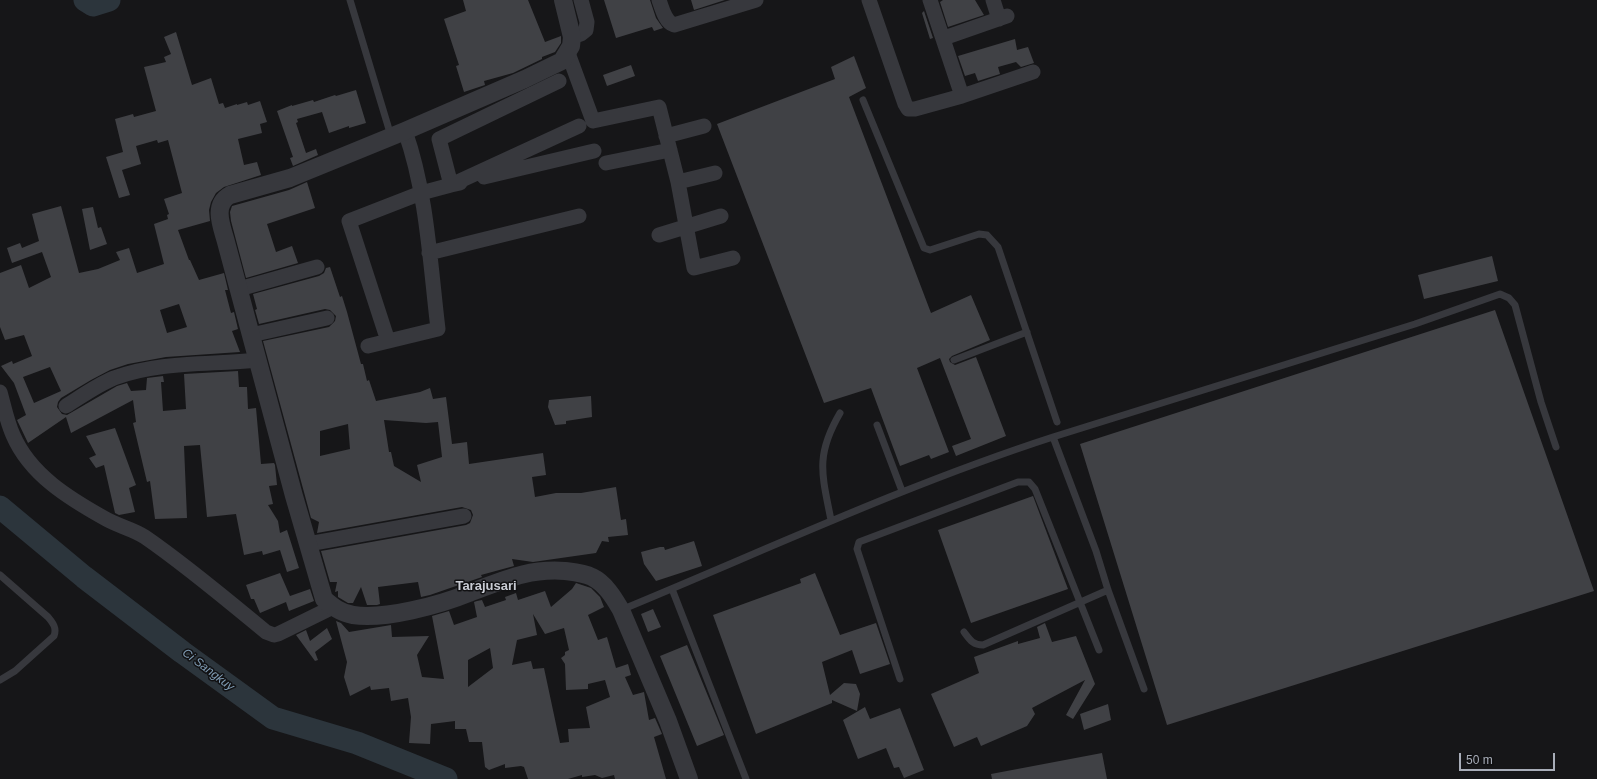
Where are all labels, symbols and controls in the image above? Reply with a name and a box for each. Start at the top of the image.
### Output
district label: Tarajusari [455,578,517,594]
water label: Ci Sangkuy [179,646,237,694]
scale bar [1461,745,1557,771]
text: 50 m [1466,753,1493,767]

